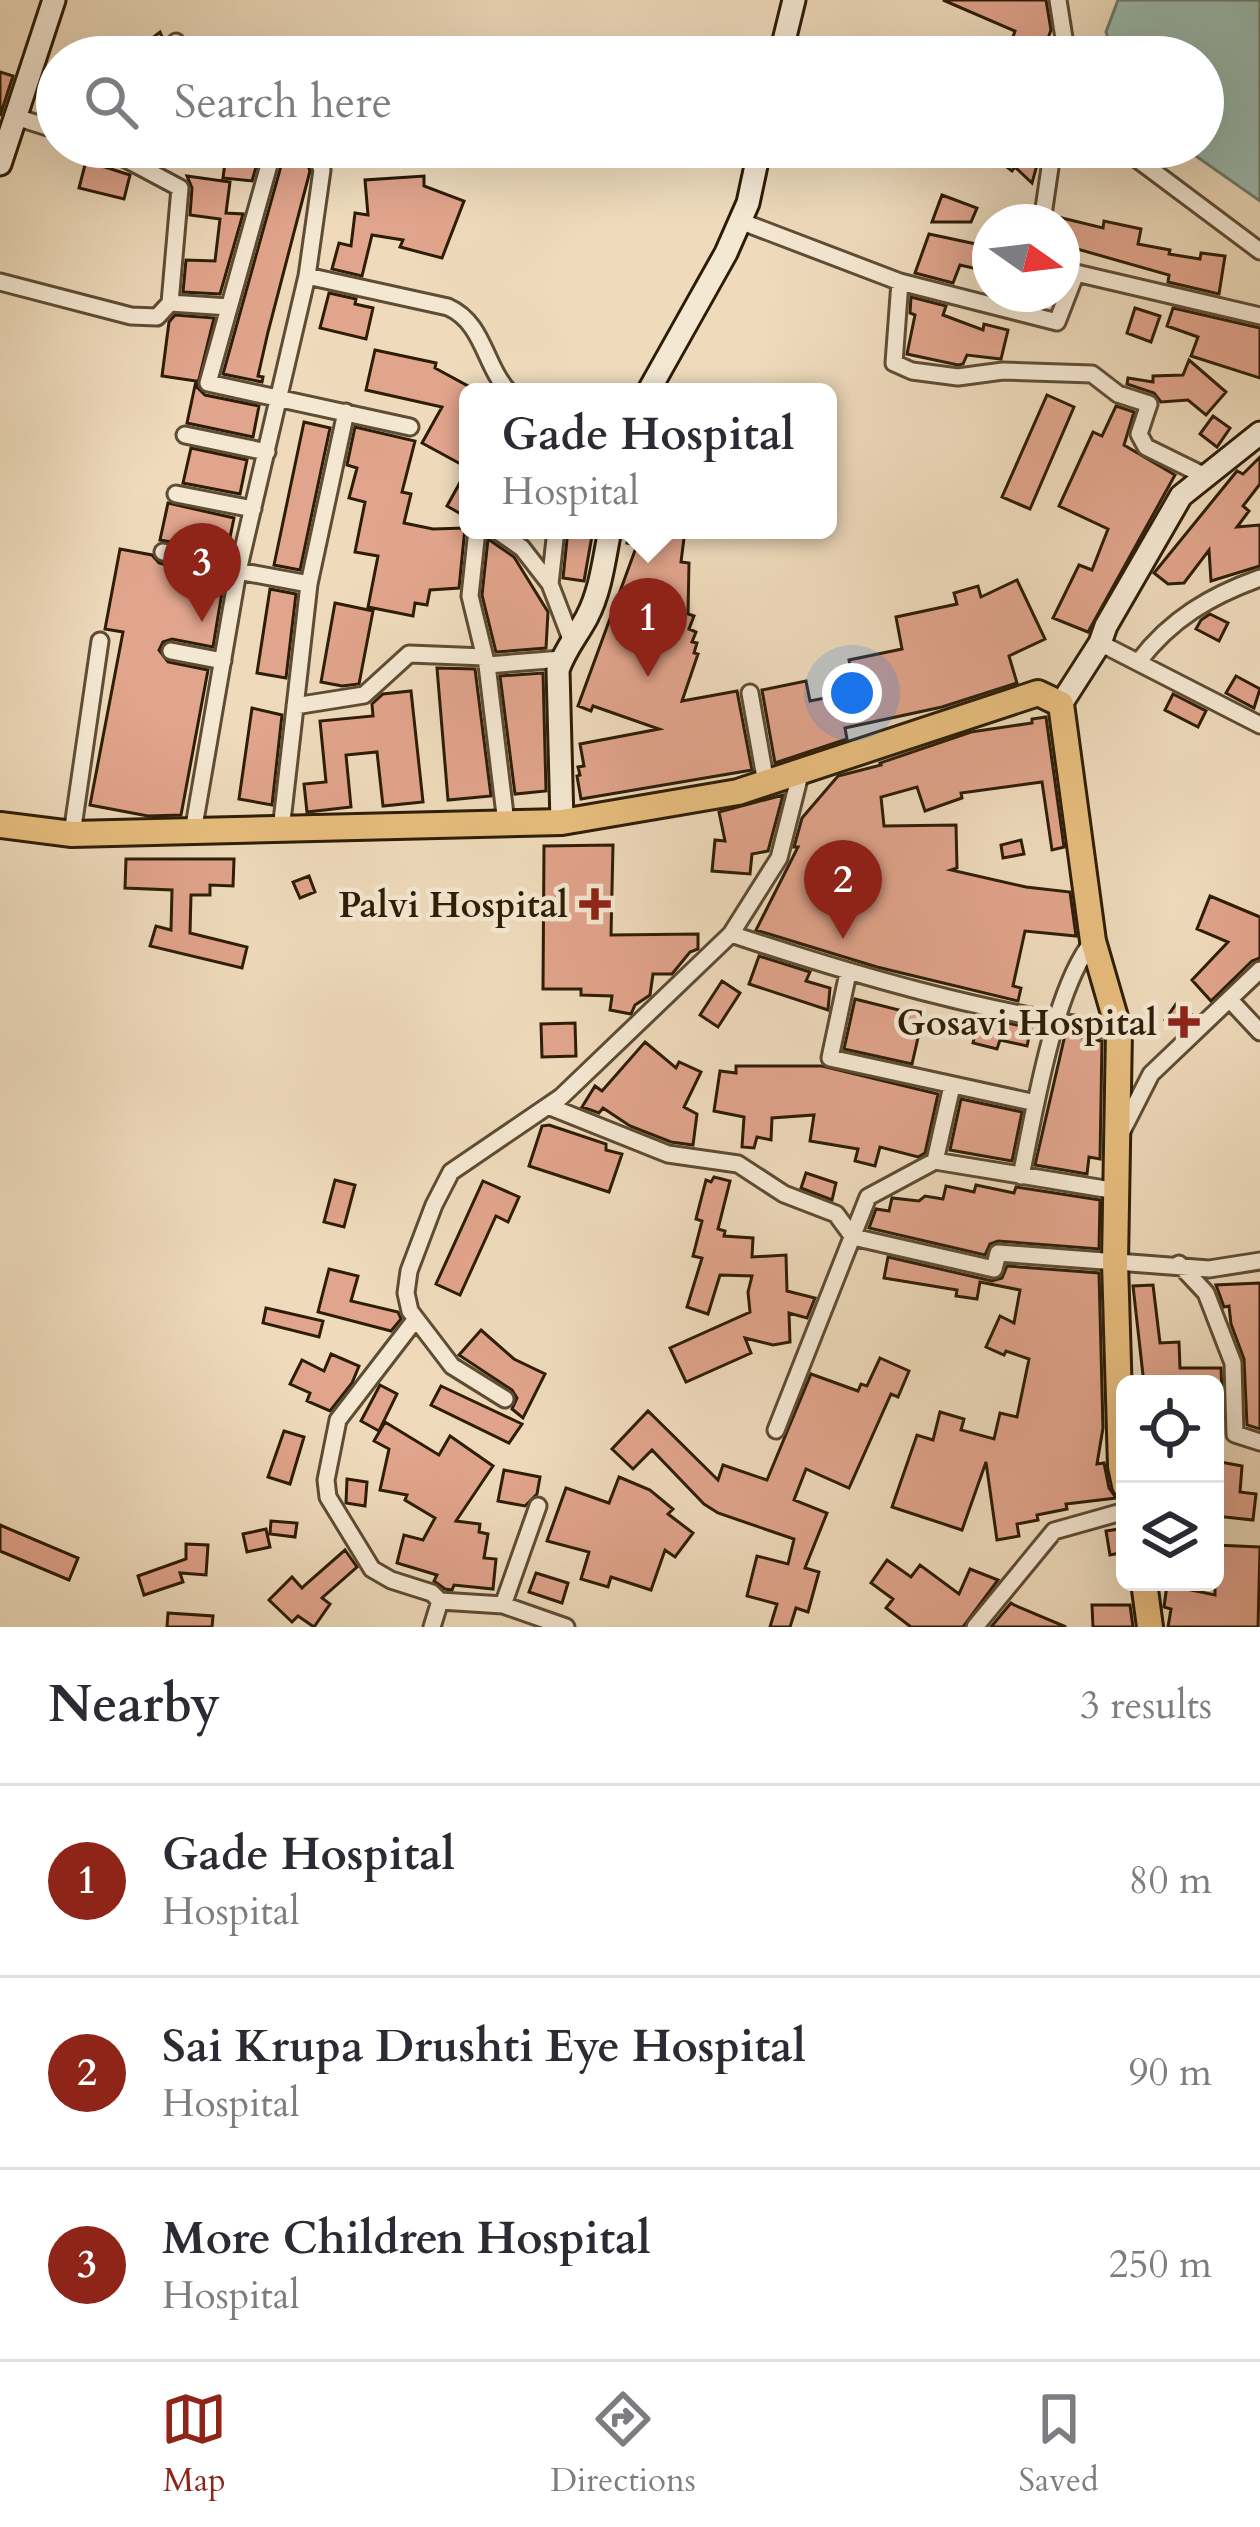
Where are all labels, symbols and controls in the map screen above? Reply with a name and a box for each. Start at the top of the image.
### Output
search box [36,36,1224,168]
icon: search [78,69,144,135]
text: Search here [174,72,392,133]
north arrow [972,204,1080,312]
popup [459,383,837,539]
text: Gade Hospital [502,404,794,465]
text: Hospital [502,465,639,518]
pin: 3 [163,523,241,622]
pin: 1 [609,578,687,677]
your location [822,663,882,723]
pin: 2 [804,840,882,939]
place label: Palvi Hospital [339,881,568,930]
marker: Palvi Hospital [579,888,611,920]
place label: Gosavi Hospital [897,999,1157,1048]
marker: Gosavi Hospital [1168,1006,1200,1038]
map controls [1116,1375,1224,1591]
button: locate [1116,1375,1224,1483]
button: layers [1116,1483,1224,1591]
text: Nearby [48,1670,220,1740]
text: 3 results [1080,1679,1212,1732]
text: Gade Hospital [162,1824,455,1885]
text: 1 [77,1854,97,1907]
text: 80 m [1129,1854,1212,1907]
text: Hospital [162,1885,300,1938]
text: Sai Krupa Drushti Eye Hospital [162,2016,806,2077]
text: 2 [77,2046,97,2099]
text: 90 m [1129,2046,1212,2099]
text: Hospital [162,2077,300,2130]
text: More Children Hospital [162,2208,651,2269]
text: 3 [77,2238,97,2291]
text: 250 m [1109,2238,1212,2291]
text: Hospital [162,2269,300,2322]
tab: Map [161,2386,227,2503]
tab: Directions [550,2386,696,2503]
tab: Saved [1019,2386,1099,2503]

